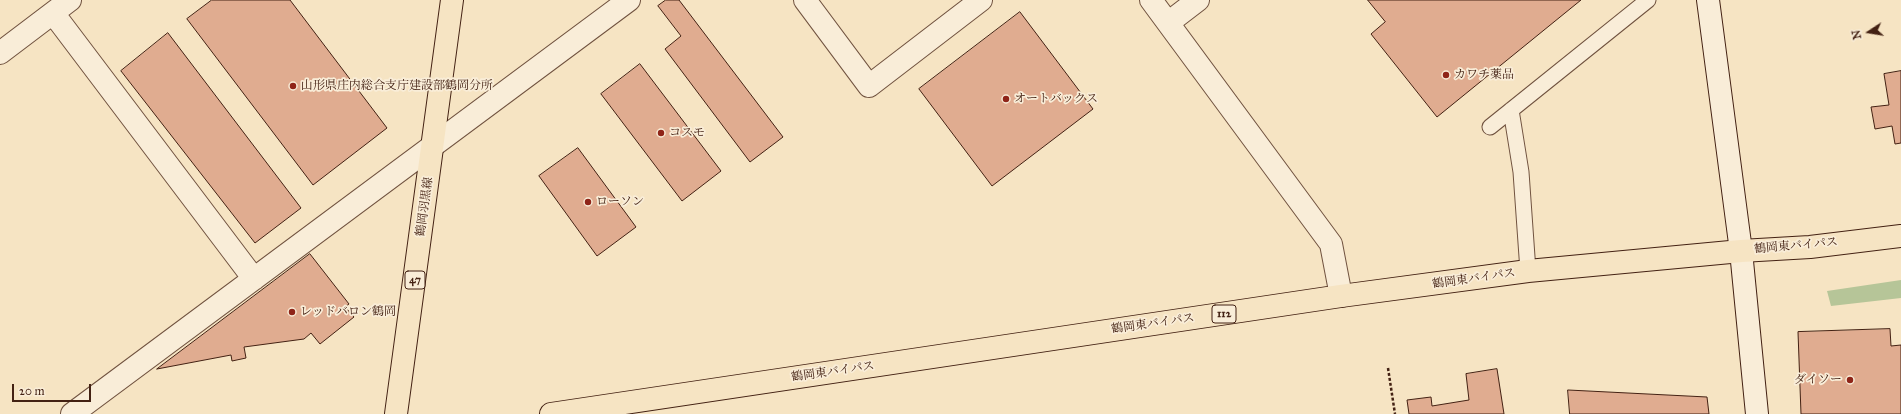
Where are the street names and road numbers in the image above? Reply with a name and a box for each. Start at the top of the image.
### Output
street label: 鶴岡羽黒線 [414,176,436,238]
street label: 鶴岡東バイパス [1754,235,1838,257]
street label: 鶴岡東バイパス [1431,266,1517,292]
road number: 47 [405,271,425,289]
road number: 112 [1212,305,1236,323]
street label: 鶴岡東バイパス [1110,311,1196,337]
street label: 鶴岡東バイパス [790,359,876,385]

